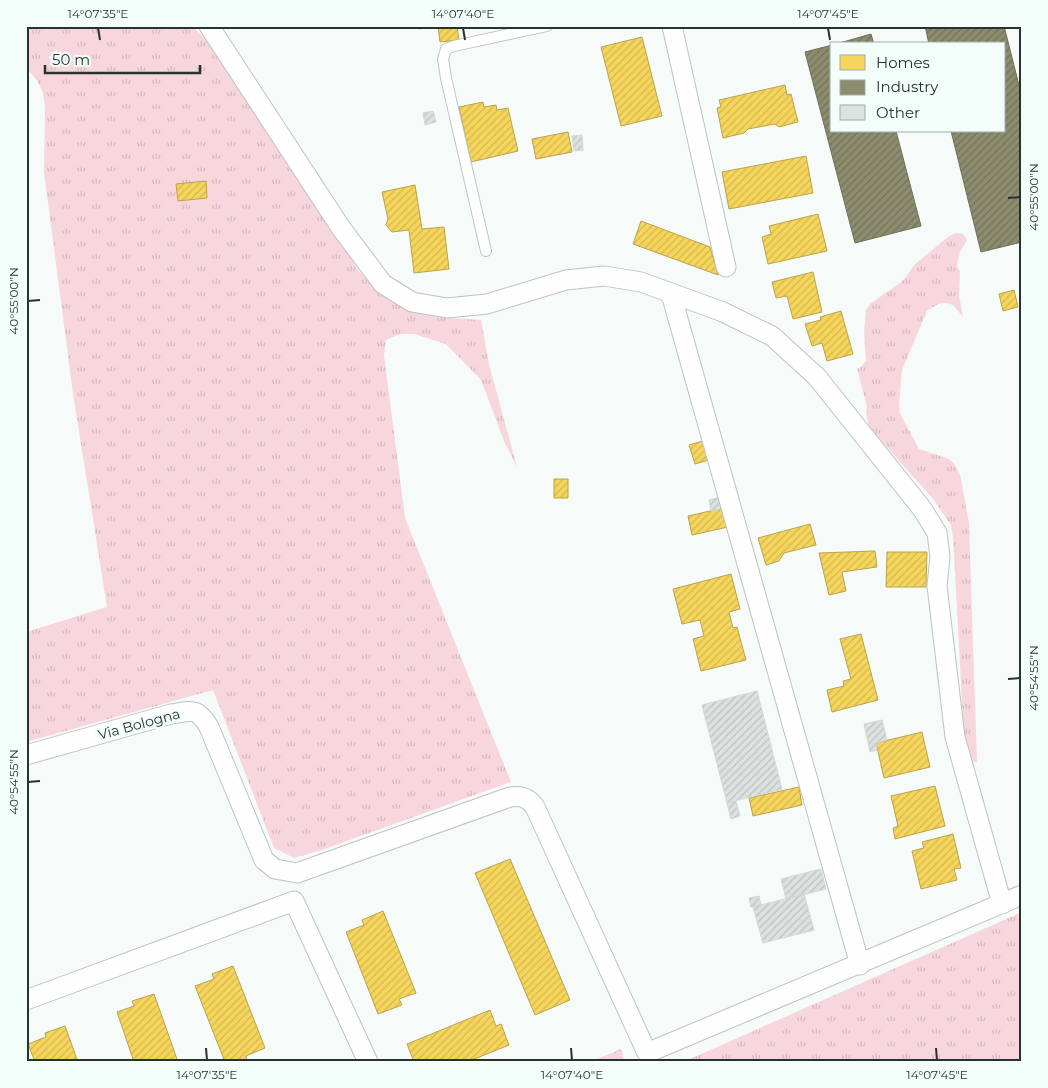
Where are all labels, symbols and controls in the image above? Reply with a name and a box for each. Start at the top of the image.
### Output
text: 14°07'35"E [68,6,128,21]
text: 14°07'40"E [432,6,494,21]
text: 14°07'45"E [797,6,859,21]
scale bar [45,42,200,74]
legend [830,42,1006,132]
text: 50 m [52,50,90,69]
text: Homes [876,53,930,72]
text: Industry [876,77,939,96]
text: Other [876,103,920,122]
text: 40°55'00"N [1026,163,1041,231]
text: 40°55'00"N [6,267,21,335]
text: 40°54'55"N [1026,645,1041,711]
street label: Via Bologna [96,704,182,744]
text: 40°54'55"N [6,749,21,815]
text: 14°07'35"E [177,1067,237,1082]
text: 14°07'40"E [541,1067,603,1082]
text: 14°07'45"E [906,1067,968,1082]

